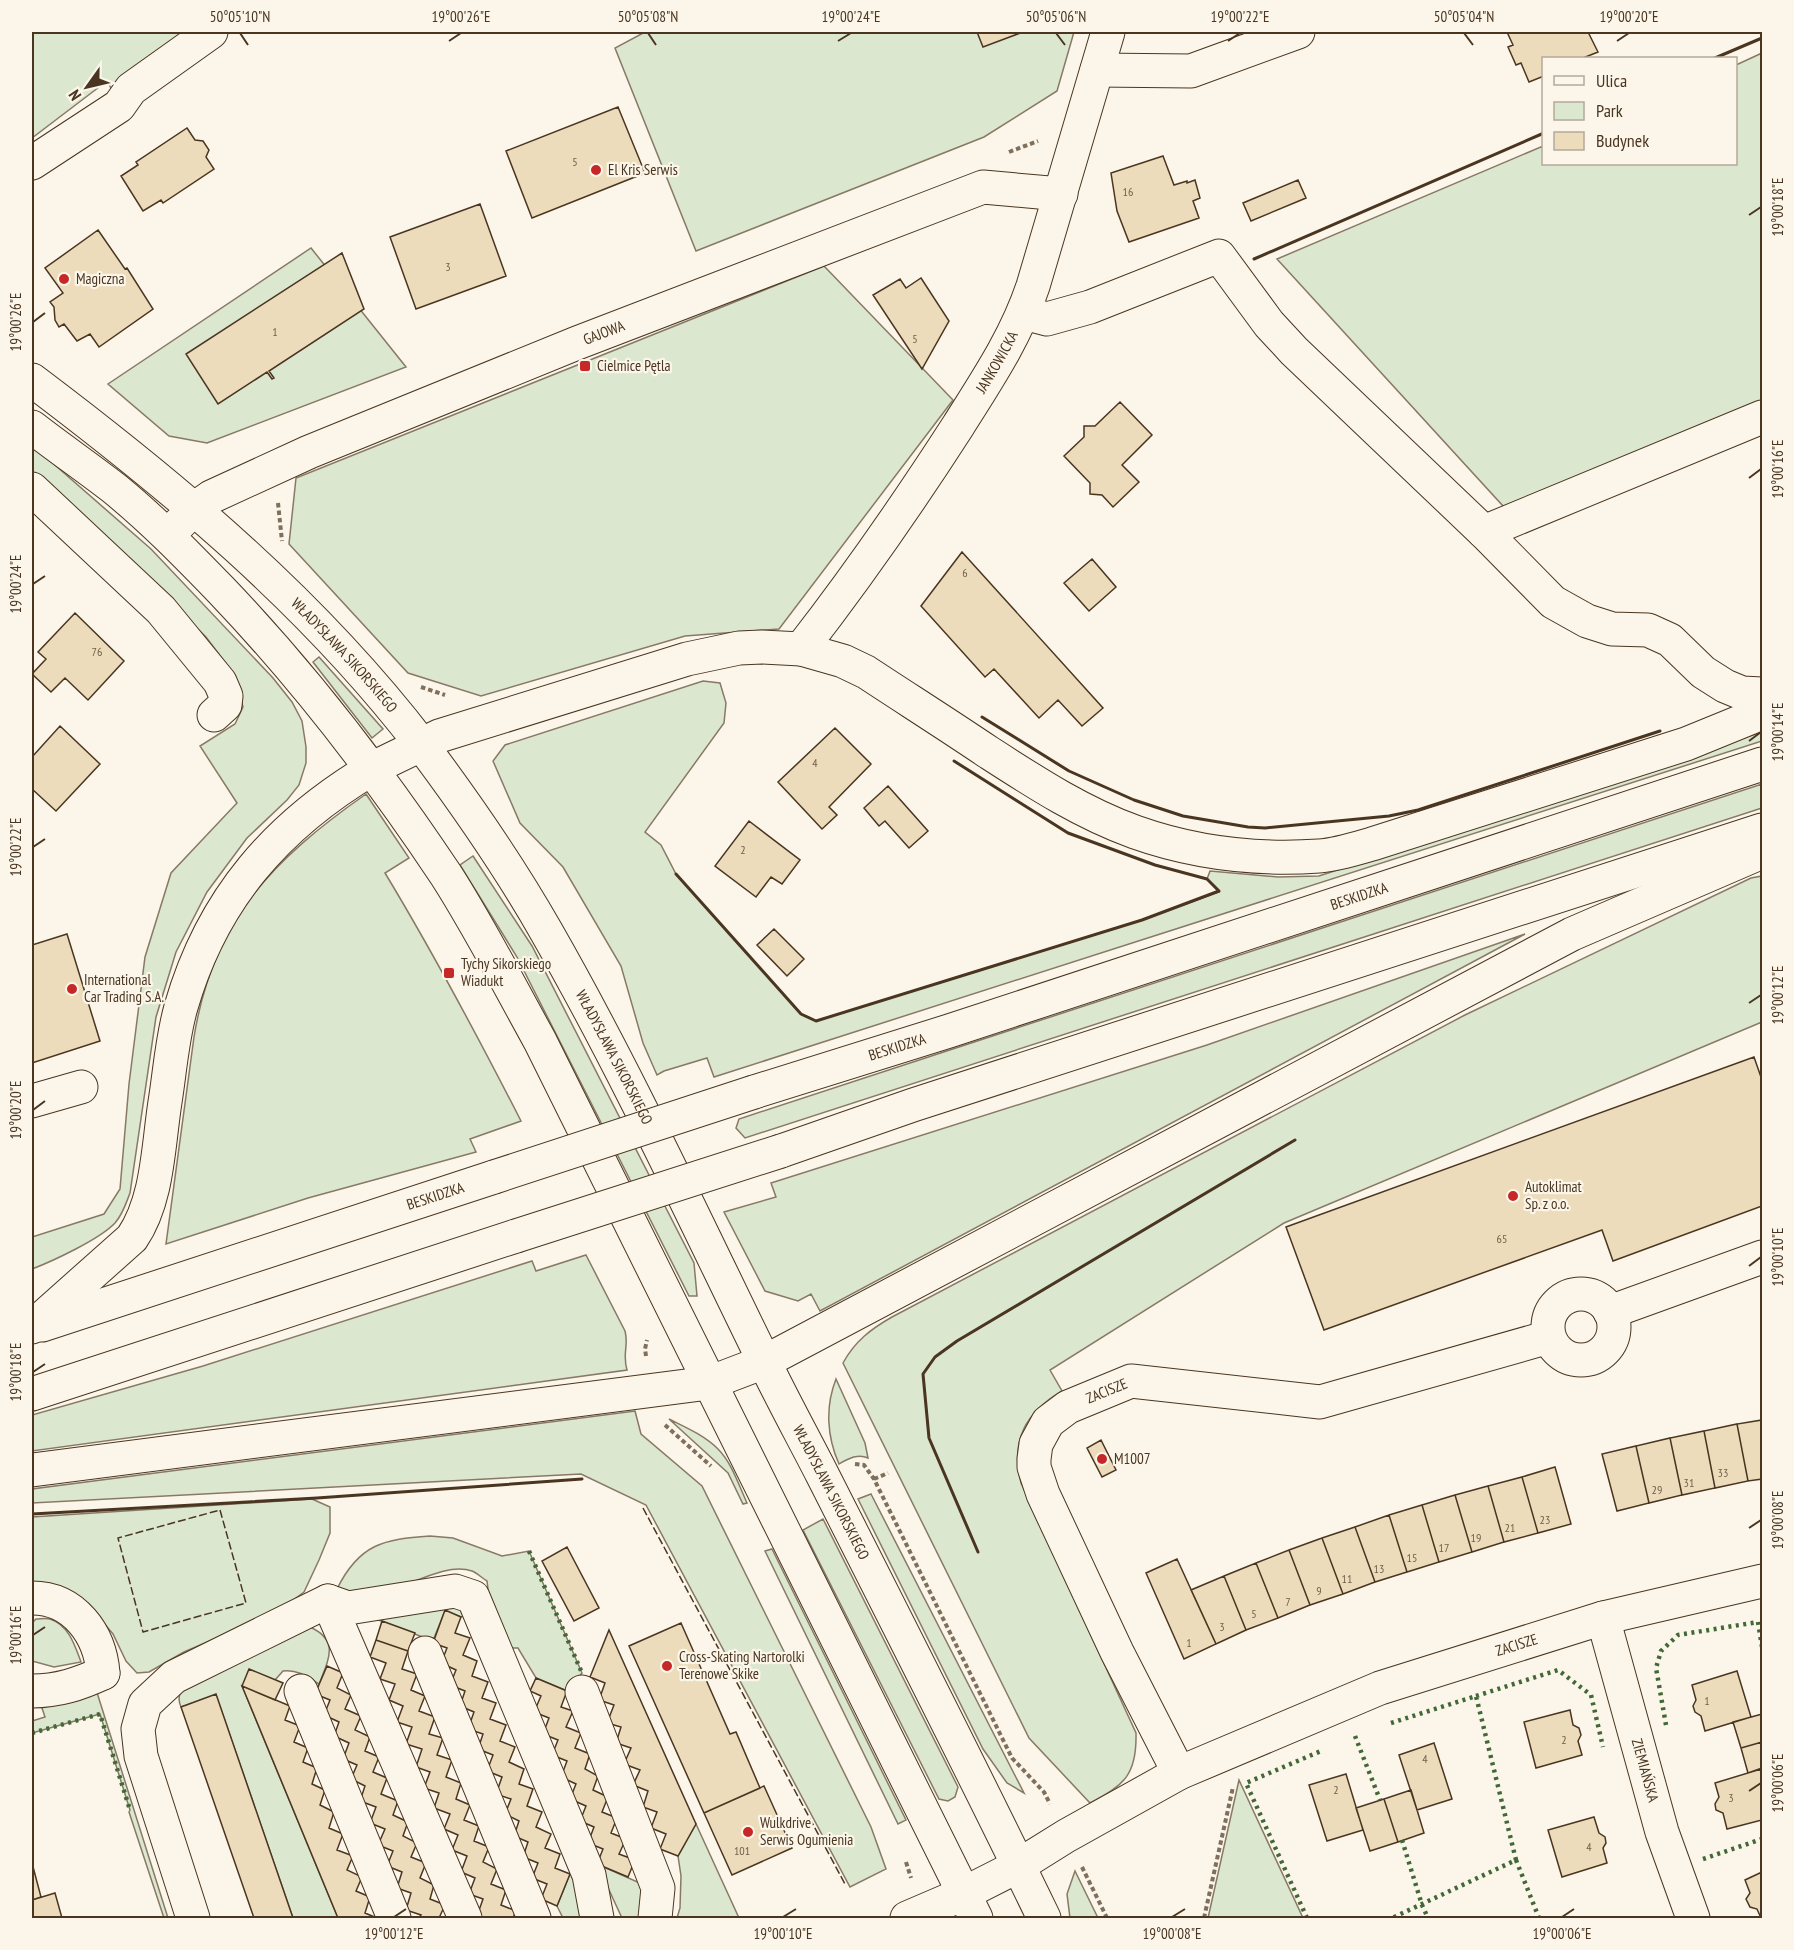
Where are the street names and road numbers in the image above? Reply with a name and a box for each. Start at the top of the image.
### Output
street label: GAJOWA [580,315,628,349]
street label: JANKOWICKA [971,327,1022,397]
street label: WŁADYSŁAWA SIKORSKIEGO [287,594,402,716]
street label: BESKIDZKA [1328,877,1391,914]
street label: WŁADYSŁAWA SIKORSKIEGO [572,987,657,1127]
street label: BESKIDZKA [866,1029,929,1065]
street label: BESKIDZKA [404,1177,467,1214]
street label: ZACISZE [1083,1374,1130,1408]
street label: WŁADYSŁAWA SIKORSKIEGO [789,1421,874,1563]
street label: ZACISZE [1493,1629,1540,1660]
street label: ZIEMIAŃSKA [1628,1736,1664,1805]

